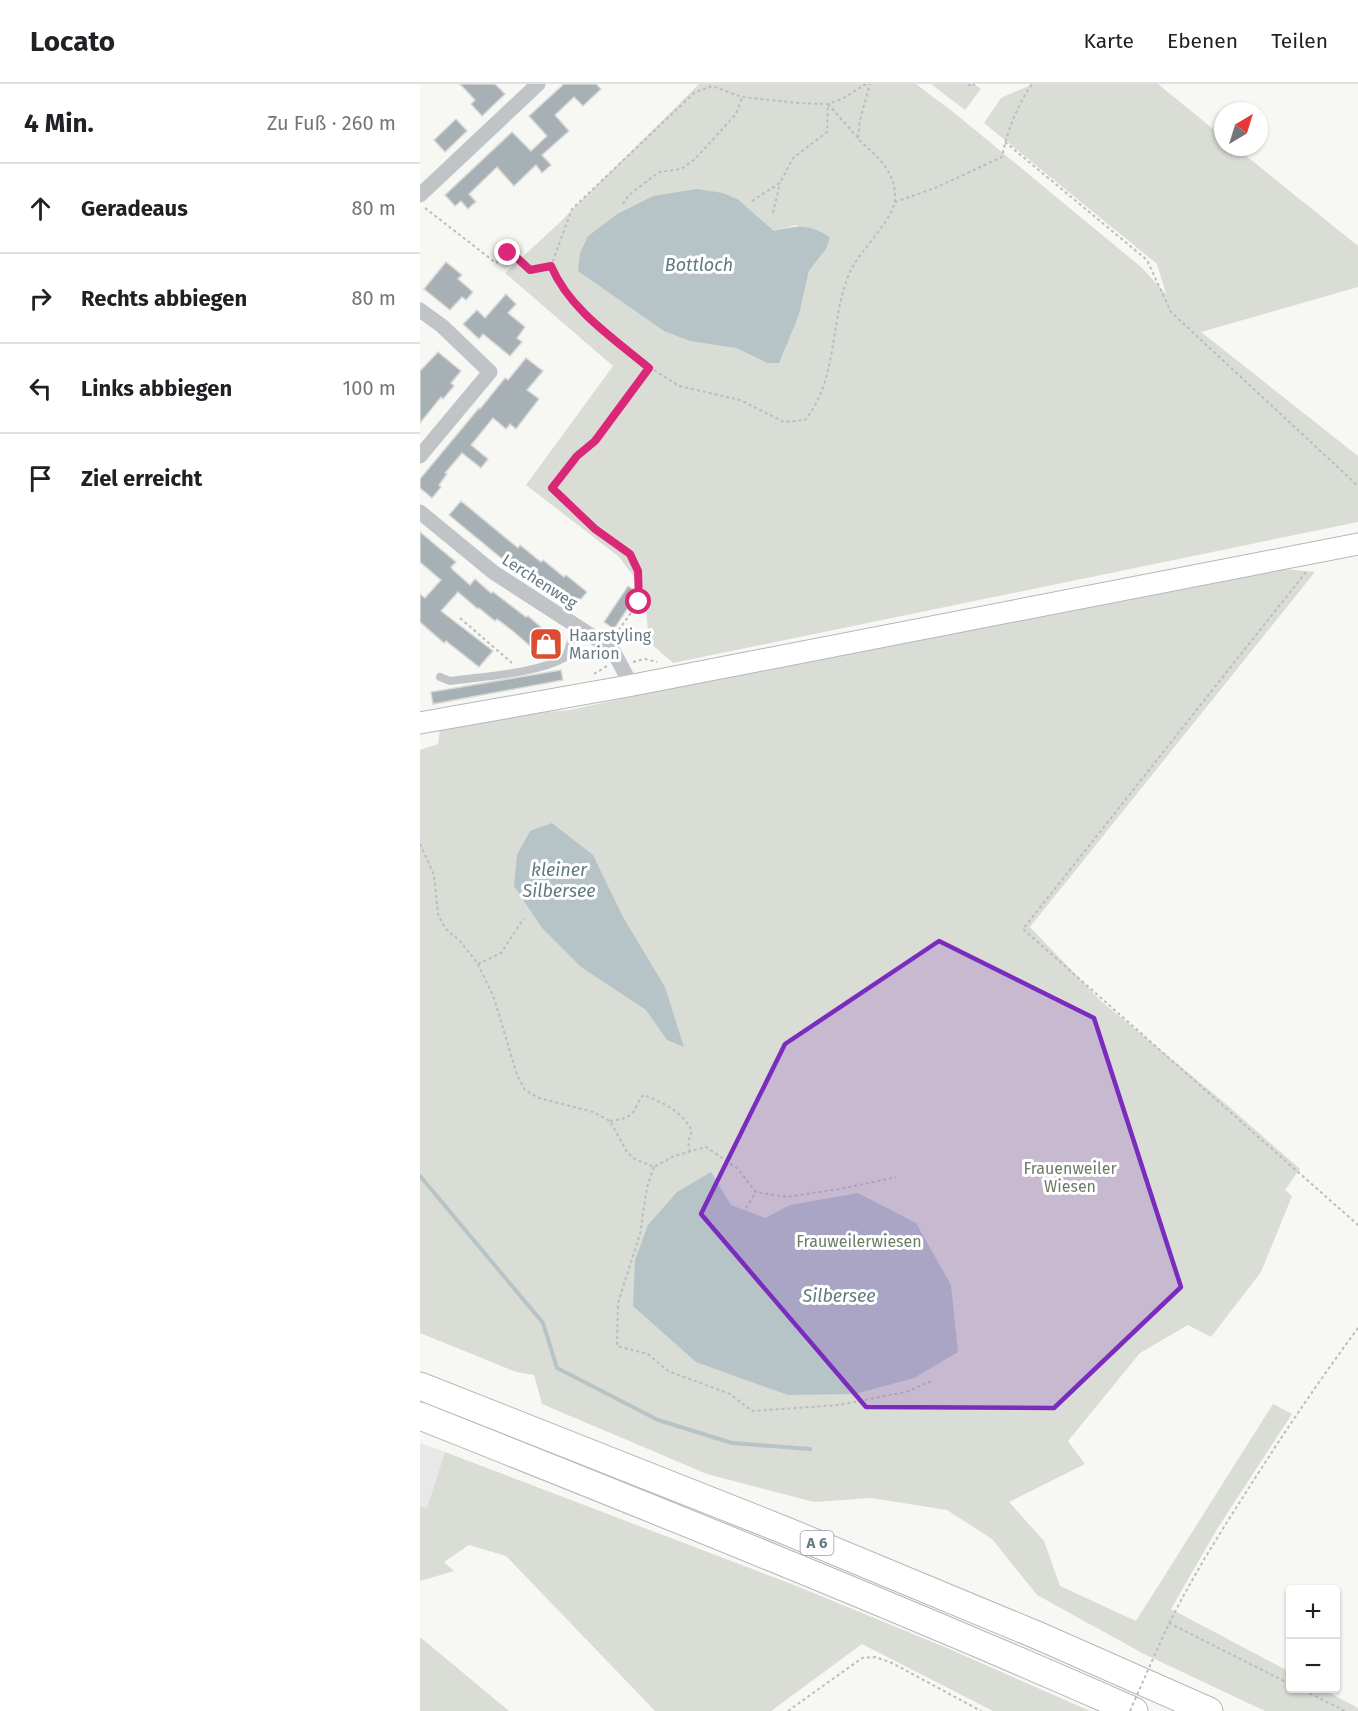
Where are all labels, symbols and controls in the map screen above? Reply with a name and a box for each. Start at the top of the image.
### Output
text: Locato [30,25,115,58]
text: Karte [1083,28,1134,54]
text: Ebenen [1167,28,1238,54]
text: Teilen [1271,28,1328,54]
north arrow [1214,102,1268,156]
text: 4 Min. [24,108,94,139]
text: Zu Fuß · 260 m [267,111,396,135]
icon: ahead [24,192,57,225]
text: Geradeaus [81,195,188,222]
text: 80 m [351,196,396,220]
route end [494,239,520,265]
water label: Bottloch [665,254,733,276]
icon: right [24,282,57,315]
text: Rechts abbiegen [81,285,247,312]
text: 80 m [351,286,396,310]
icon: left [24,372,57,405]
text: Links abbiegen [81,375,232,402]
text: 100 m [343,376,396,400]
icon: arrive [24,462,57,495]
text: Ziel erreicht [81,465,202,492]
street label: Lerchenweg [499,550,581,613]
route start [625,588,651,614]
shop icon: Haarstyling Marion [528,626,564,662]
place label: Haarstyling Marion [569,626,652,663]
water label: kleiner Silbersee [521,859,596,902]
park label: Frauenweiler Wiesen [1023,1159,1117,1196]
park label: Frauweilerwiesen [796,1232,922,1251]
water label: Silbersee [801,1285,876,1307]
road number: A 6 [800,1531,834,1555]
map controls [1286,1585,1340,1693]
button: + [1286,1585,1340,1639]
button: − [1286,1639,1340,1693]

